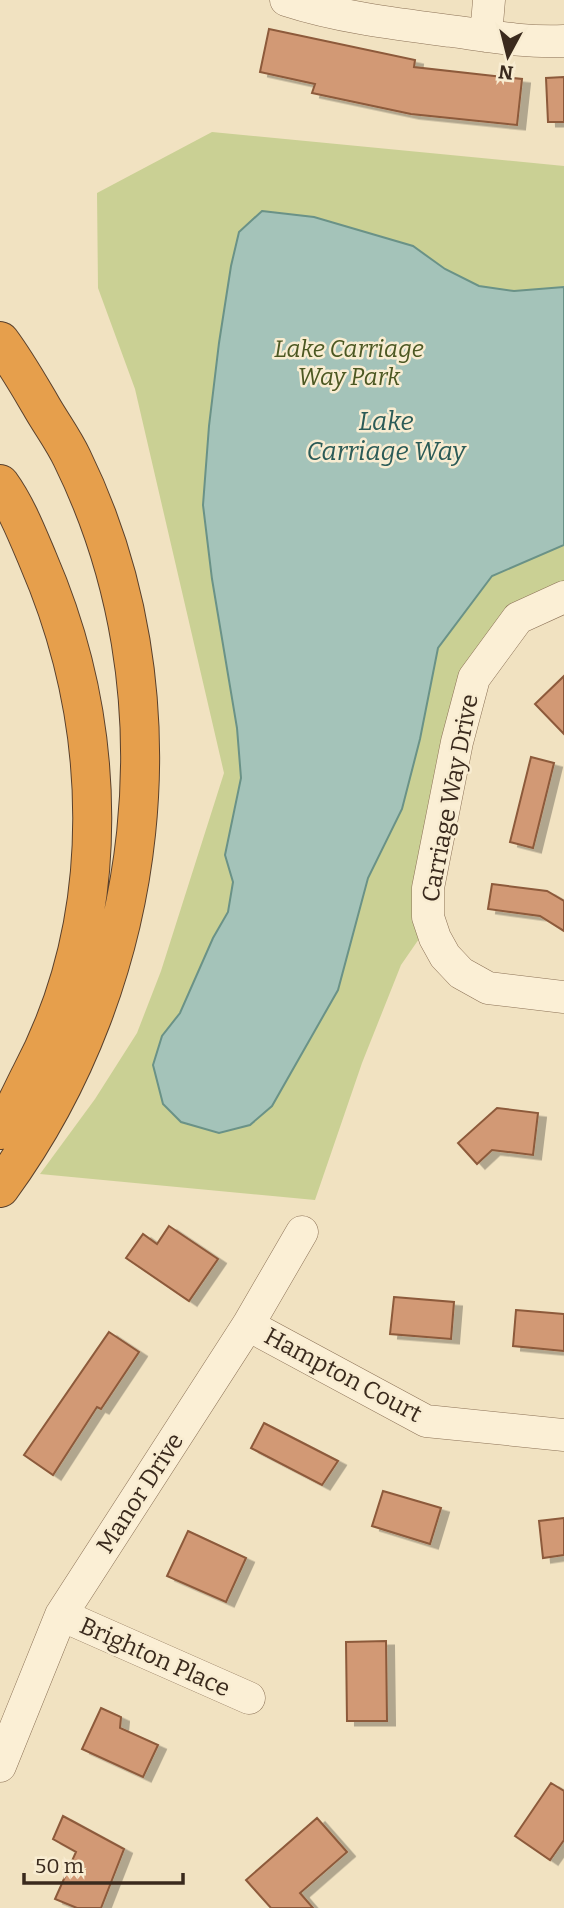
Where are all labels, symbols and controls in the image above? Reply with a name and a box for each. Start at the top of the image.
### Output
north arrow [473,21,543,91]
text: N [497,60,515,85]
park label: Lake Carriage Way Park [274,335,424,391]
water label: Lake Carriage Way [306,406,467,467]
street label: Carriage Way Drive [416,692,484,904]
street label: Hampton Court [260,1322,427,1428]
street label: Manor Drive [91,1428,189,1558]
street label: Brighton Place [76,1611,234,1703]
scale bar [24,1842,184,1886]
text: 50 m [35,1853,84,1879]

